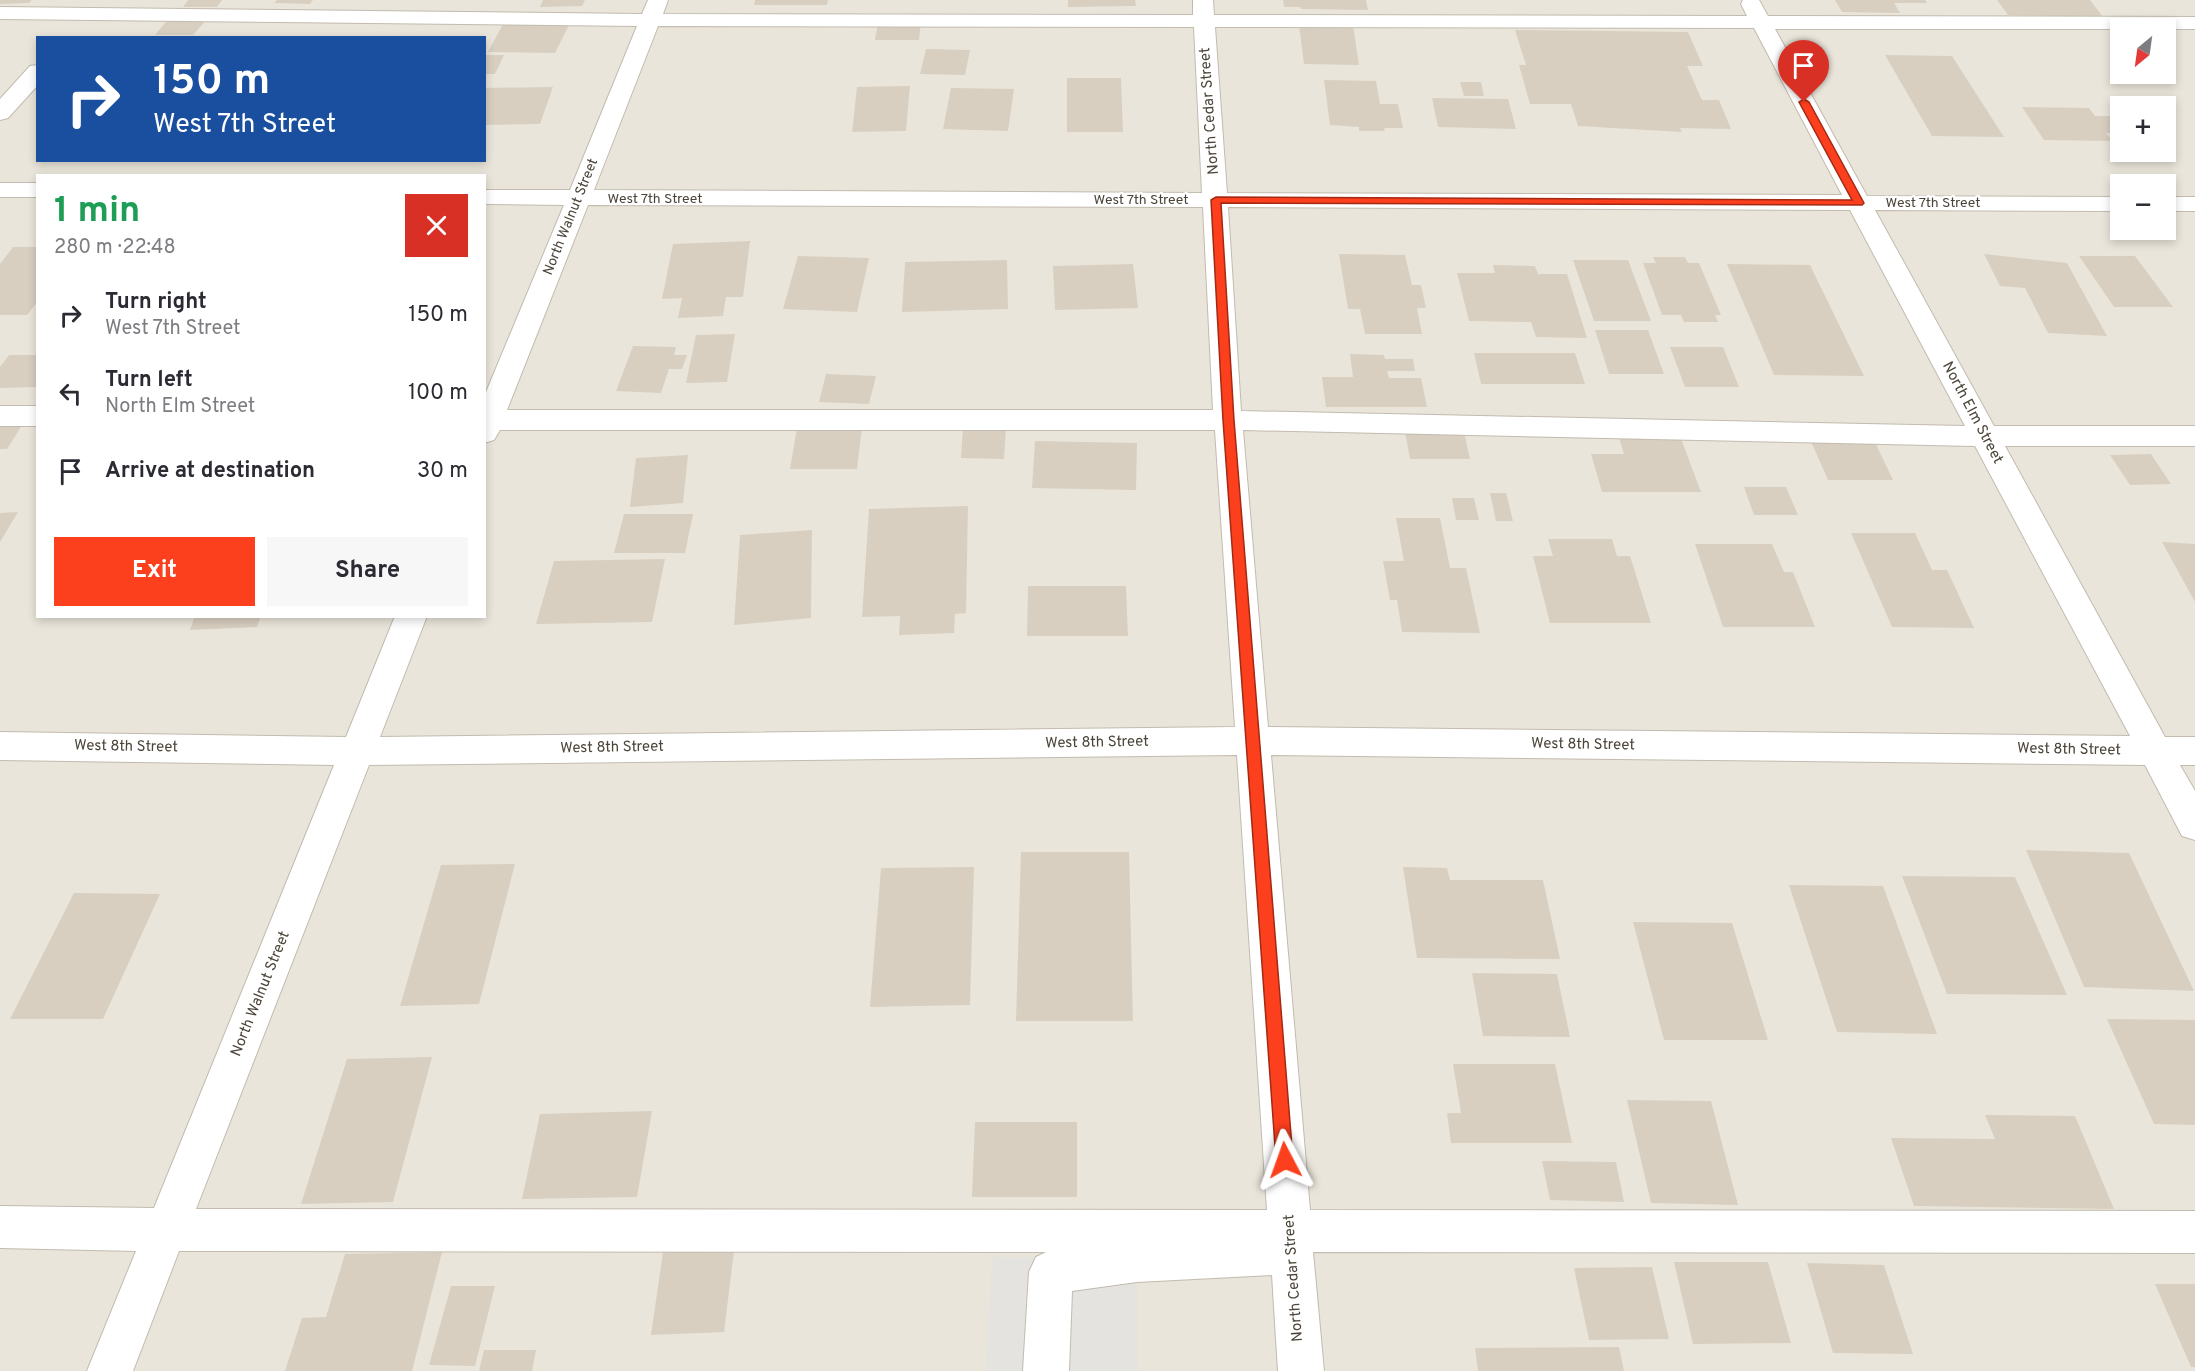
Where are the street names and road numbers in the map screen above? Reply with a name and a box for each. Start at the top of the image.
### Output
street label: North Cedar Street [1196,47,1224,175]
street label: North Walnut Street [540,156,602,278]
street label: West 7th Street [608,191,702,208]
street label: West 7th Street [1094,192,1188,209]
street label: West 7th Street [1886,195,1980,212]
street label: North Elm Street [1937,359,2007,467]
street label: West 8th Street [1045,733,1149,753]
street label: West 8th Street [1531,735,1635,755]
street label: West 8th Street [74,737,178,757]
street label: West 8th Street [560,738,664,758]
street label: West 8th Street [2017,740,2121,760]
street label: North Walnut Street [227,929,295,1059]
street label: North Cedar Street [1280,1214,1308,1342]

